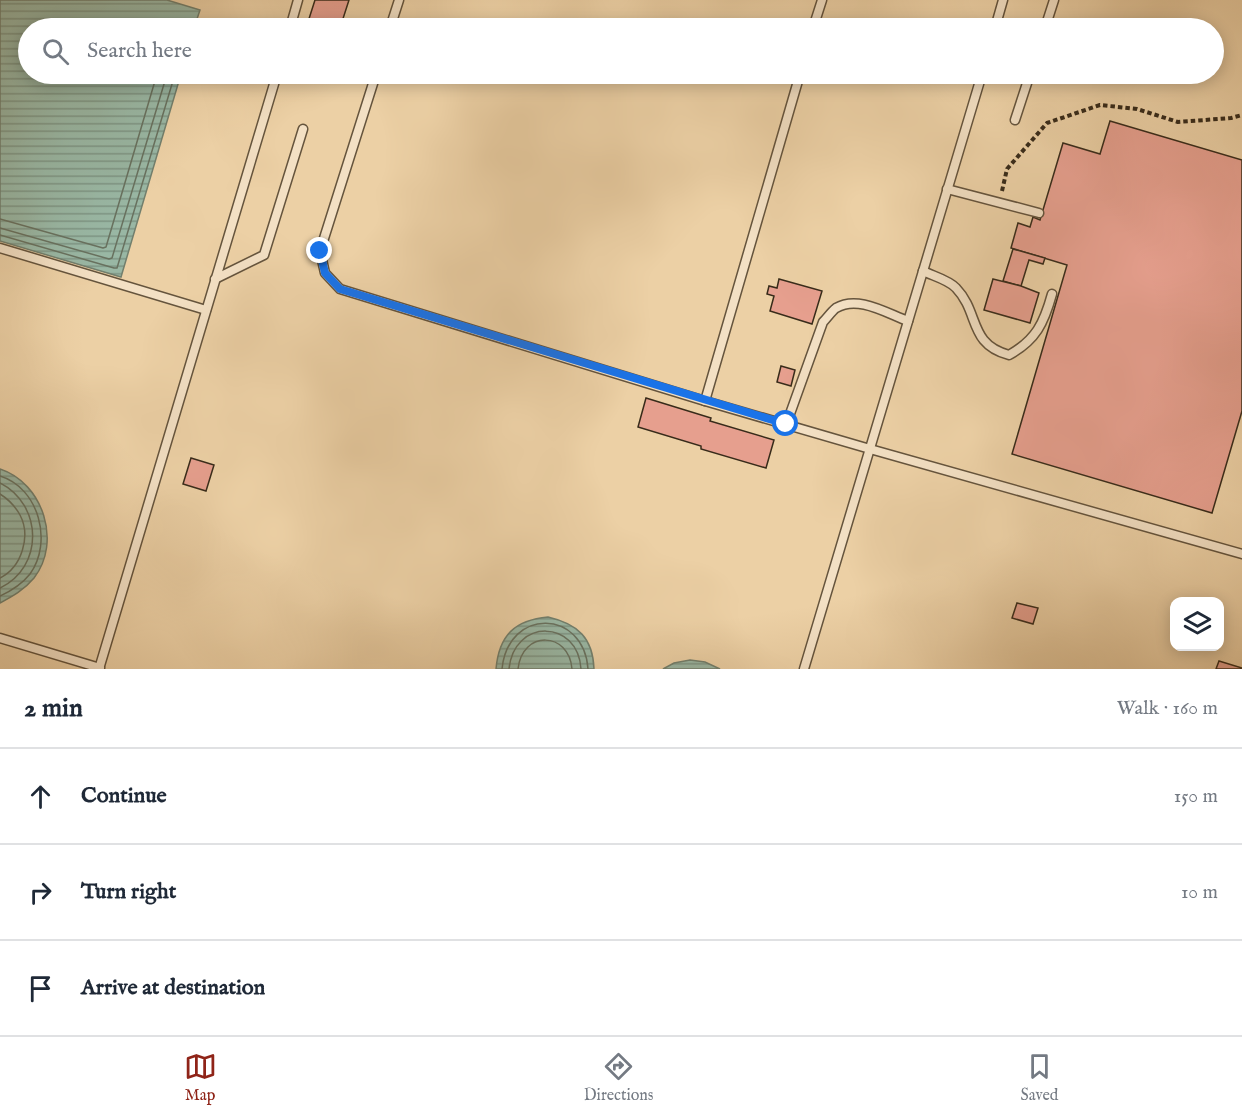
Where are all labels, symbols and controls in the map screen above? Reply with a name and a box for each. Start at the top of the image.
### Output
search box [18,18,1224,84]
icon: search [39,35,72,68]
text: Search here [87,37,192,65]
route end [306,237,332,263]
route start [772,410,798,436]
map controls [1170,597,1224,651]
button: layers [1170,597,1224,651]
text: 2 min [24,692,83,725]
text: Walk · 160 m [1117,696,1218,721]
icon: ahead [24,780,57,813]
text: Continue [81,782,167,810]
text: 150 m [1174,784,1218,809]
icon: right [24,876,57,909]
text: Turn right [81,878,176,906]
text: 10 m [1181,880,1218,905]
icon: arrive [24,972,57,1005]
text: Arrive at destination [81,974,265,1002]
tab: Map [184,1050,217,1106]
tab: Directions [584,1050,653,1106]
tab: Saved [1021,1050,1058,1106]

